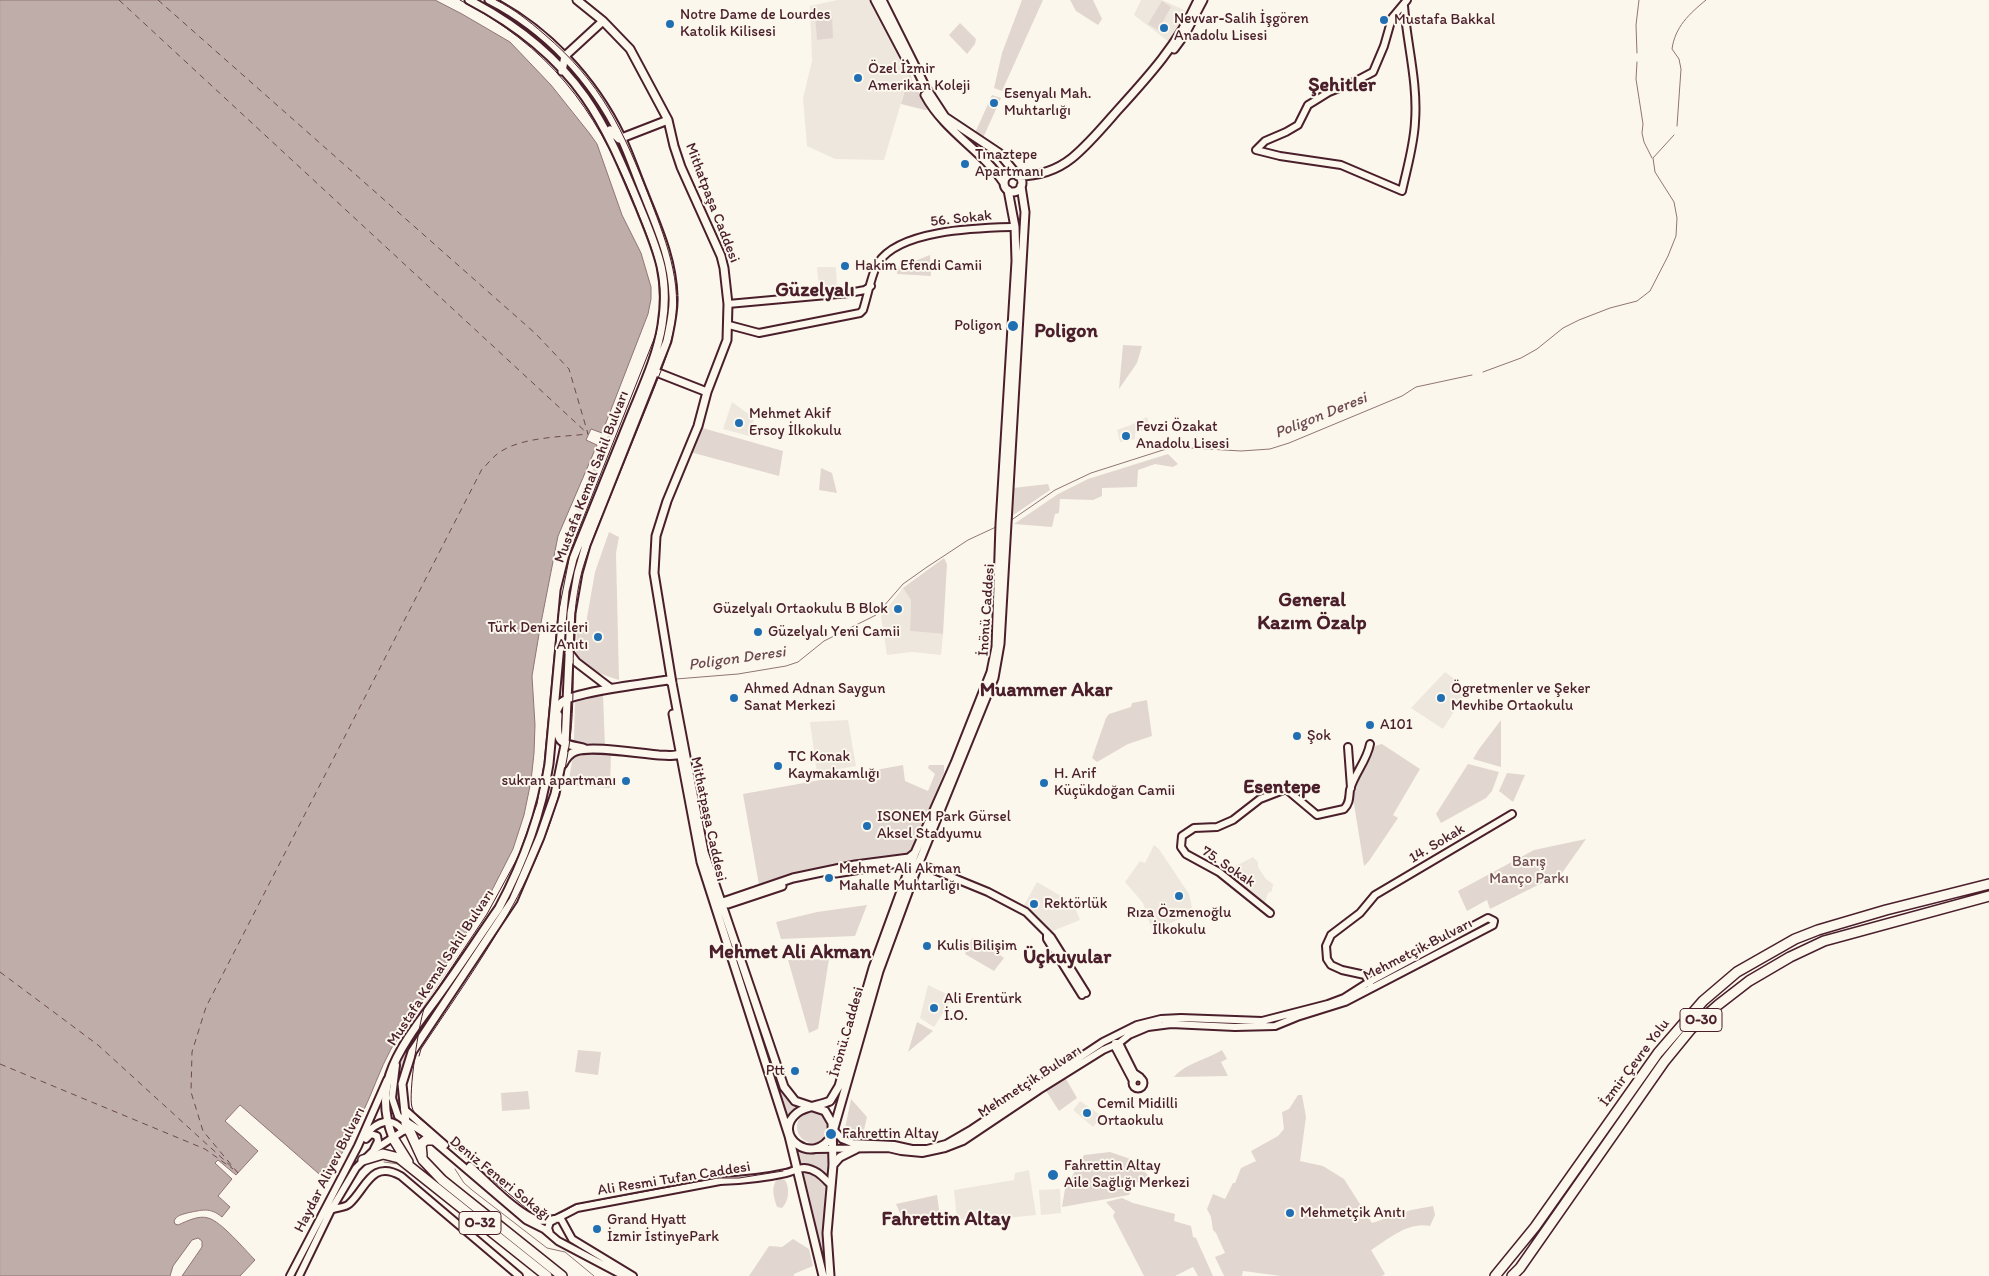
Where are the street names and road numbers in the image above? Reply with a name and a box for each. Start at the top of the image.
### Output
street label: Mithatpaşa Caddesi [681,140,743,266]
street label: 56. Sokak [929,207,993,231]
street label: Mustafa Kemal Sahil Bulvarı [551,388,633,566]
street label: İnönü Caddesi [975,563,999,657]
street label: Mithatpaşa Caddesi [686,755,730,883]
street label: 14. Sokak [1406,820,1468,868]
street label: 75. Sokak [1198,842,1258,892]
street label: Mustafa Kemal Sahil Bulvarı [384,886,498,1050]
street label: Mehmetçik Bulvarı [1360,915,1476,985]
street label: İnönü Caddesi [826,985,868,1079]
road number: O-30 [1680,1008,1722,1032]
street label: İzmir Çevre Yolu [1596,1016,1674,1110]
street label: Mehmetçik Bulvarı [975,1042,1085,1122]
street label: Haydar Aliyev Bulvarı [291,1104,369,1236]
street label: Deniz Feneri Sokağı [446,1133,554,1225]
street label: Ali Resmi Tufan Caddesi [596,1158,752,1200]
road number: O-32 [459,1212,501,1234]

